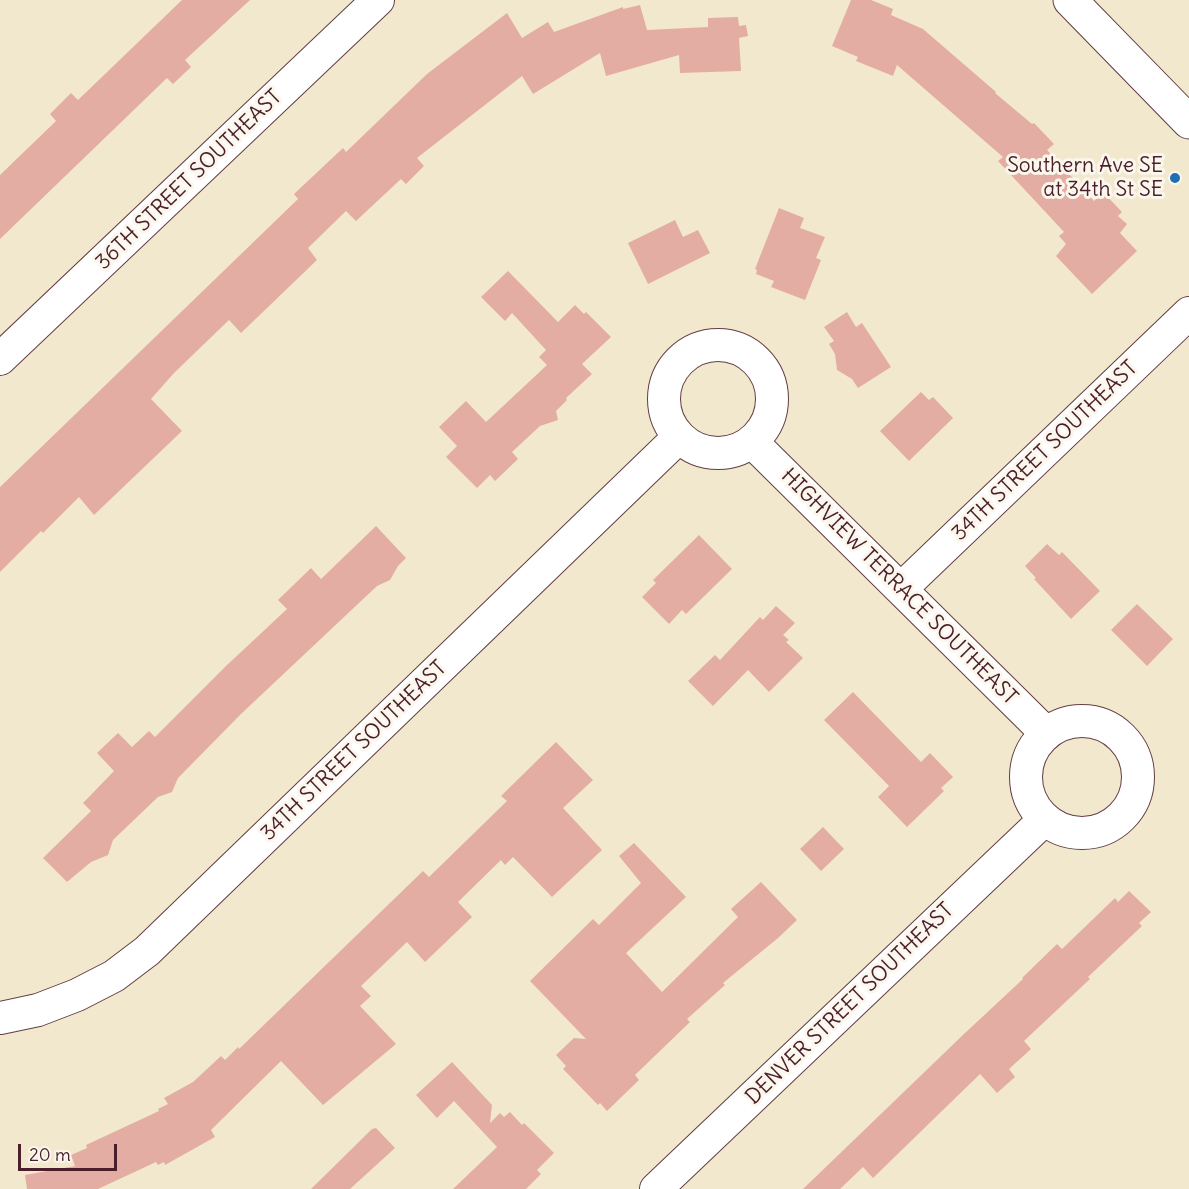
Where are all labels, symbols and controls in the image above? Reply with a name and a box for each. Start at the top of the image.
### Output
street label: 36TH STREET SOUTHEAST [91,85,287,275]
place label: Southern Ave SE at 34th St SE [1007,153,1163,203]
marker: Southern Ave SE at 34th St SE [1168,171,1182,185]
street label: 34TH STREET SOUTHEAST [947,356,1143,546]
street label: HIGHVIEW TERRACE SOUTHEAST [775,463,1023,711]
street label: 34TH STREET SOUTHEAST [256,656,452,846]
street label: DENVER STREET SOUTHEAST [741,898,959,1110]
scale bar [21,1132,120,1170]
text: 20 m [29,1143,71,1166]

